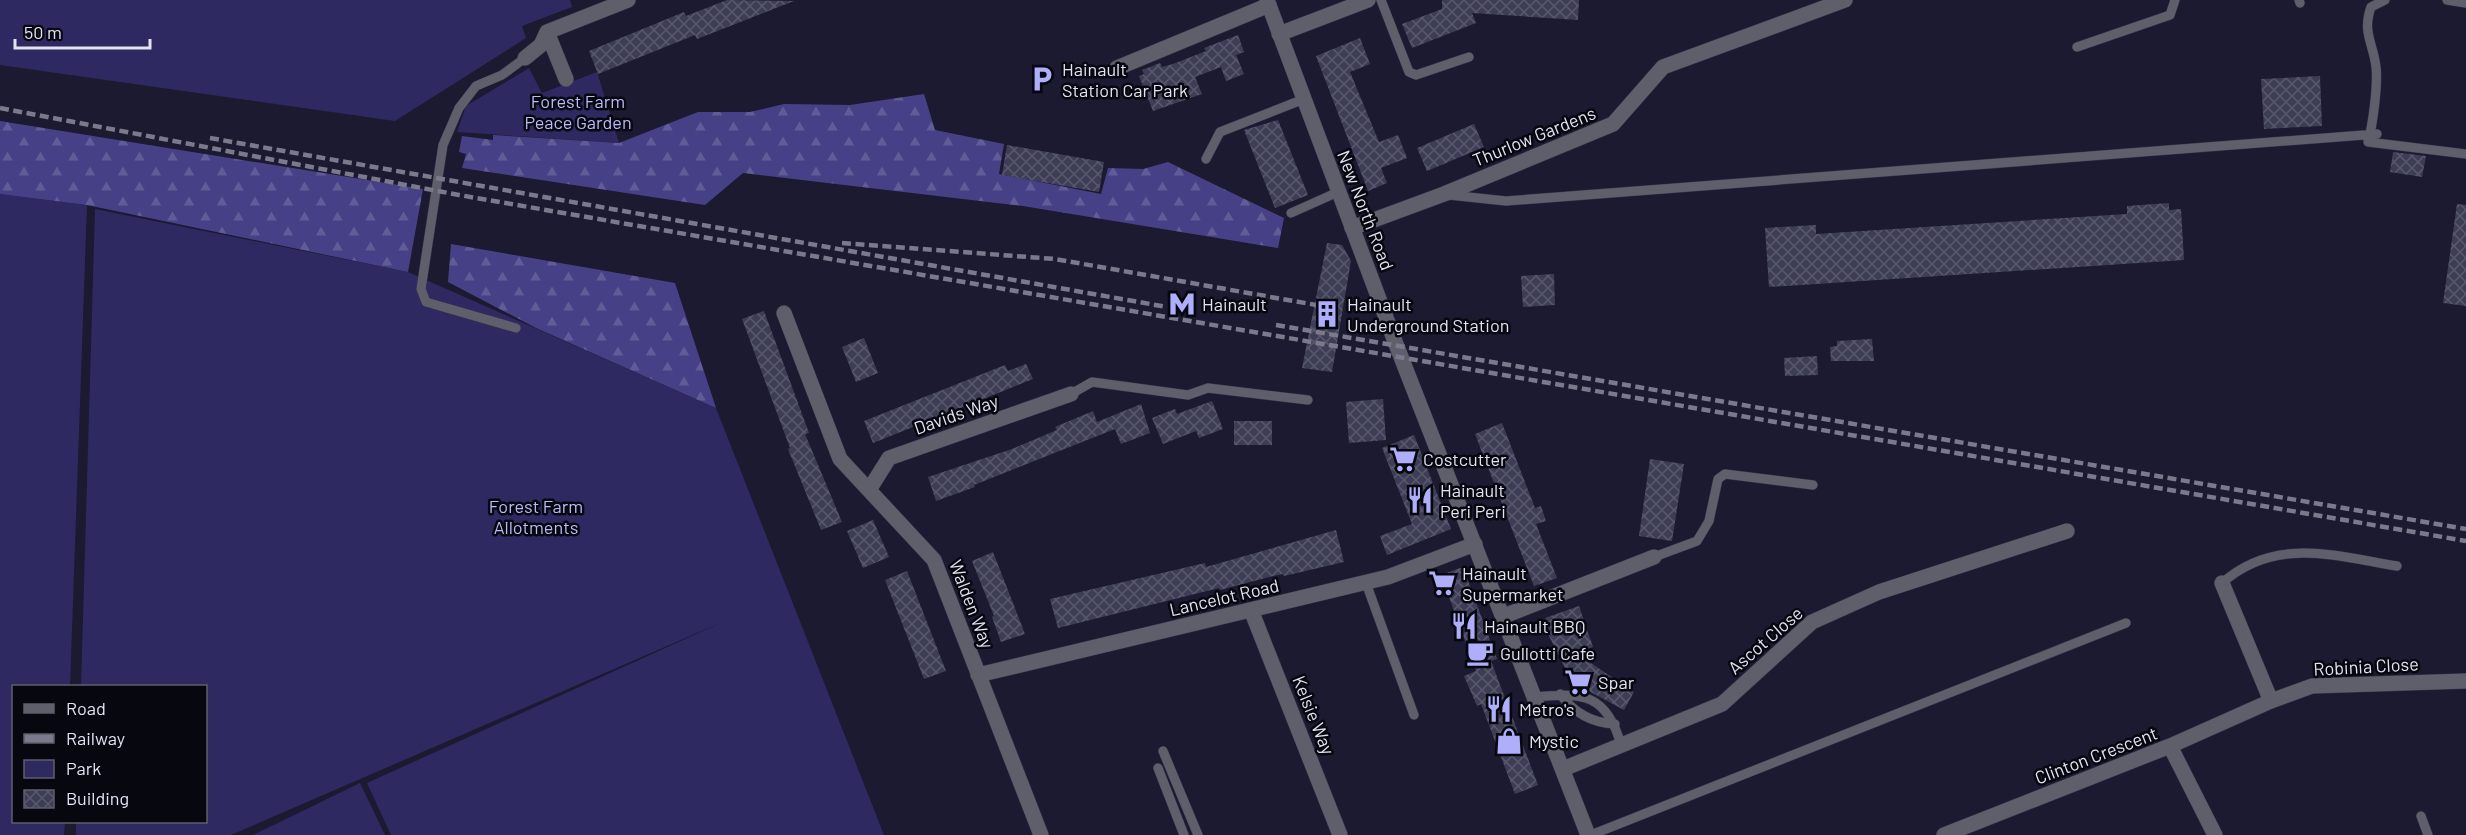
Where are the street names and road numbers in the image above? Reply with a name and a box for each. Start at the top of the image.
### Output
street label: Thurlow Gardens [1469,101,1599,171]
street label: New North Road [1333,147,1399,273]
street label: Davids Way [911,389,1001,439]
street label: Walden Way [945,556,999,652]
street label: Lancelot Road [1167,574,1281,620]
street label: Ascot Close [1723,602,1807,678]
street label: Robinia Close [2313,652,2419,680]
street label: Kelsie Way [1288,672,1340,758]
street label: Clinton Crescent [2032,722,2160,788]

